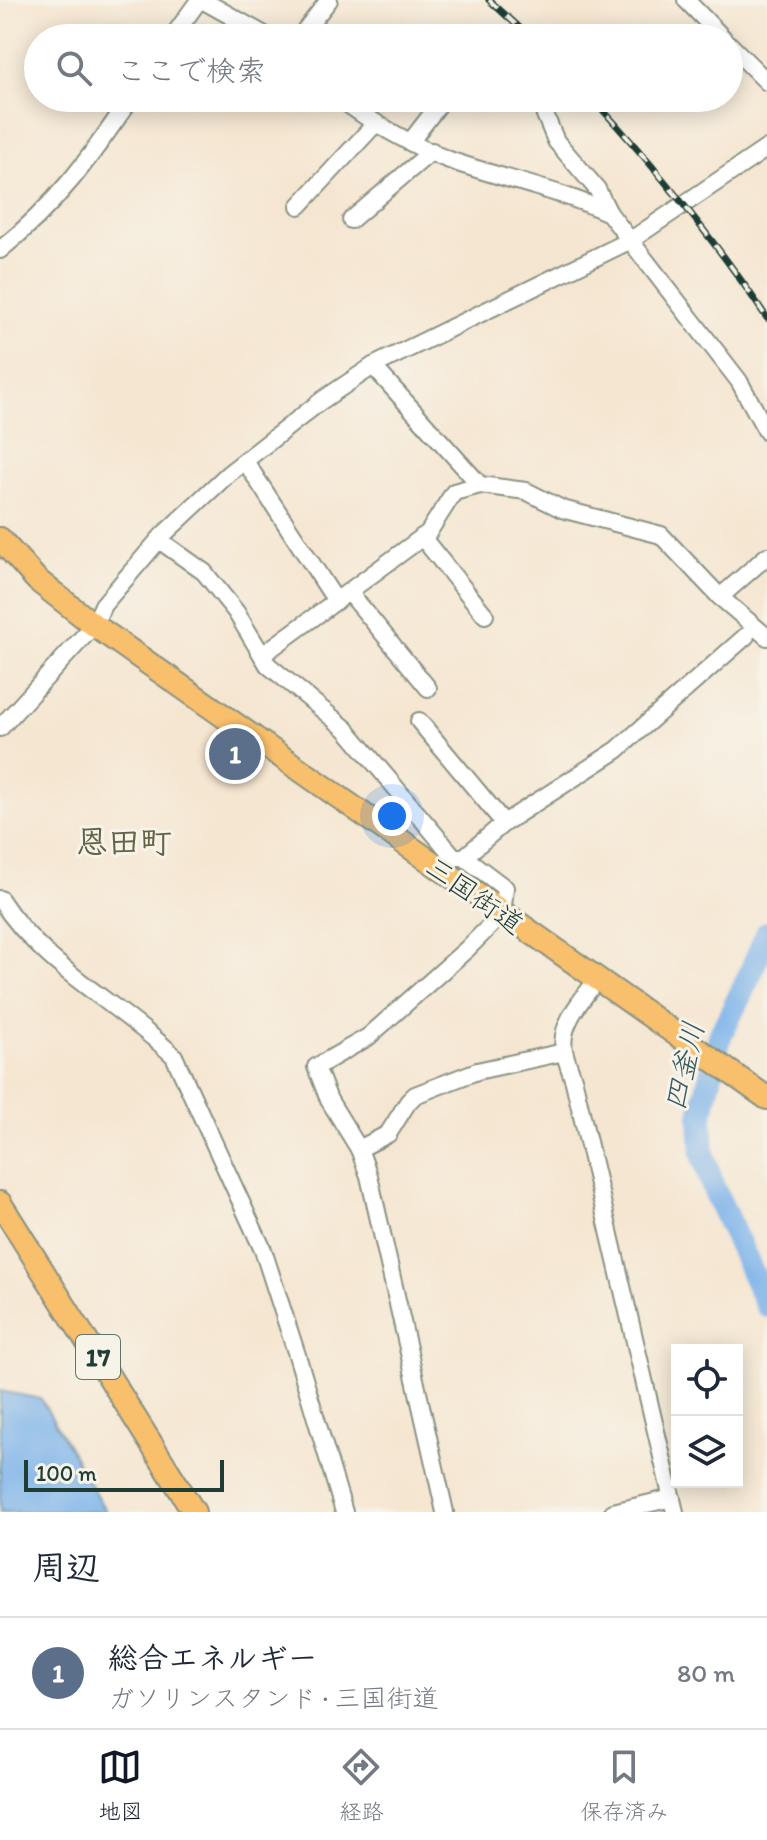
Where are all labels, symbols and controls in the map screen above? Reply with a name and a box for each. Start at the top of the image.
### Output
search box [24,24,743,112]
icon: search [52,46,96,90]
text: ここで検索 [116,52,266,89]
pin: 1 [209,724,261,784]
your location [372,796,412,836]
district label: 恩田町 [76,823,172,861]
street label: 三国街道 [419,849,531,941]
water label: 四釜川 [656,1018,712,1114]
road number: 17 [76,1335,120,1379]
map controls [671,1344,743,1488]
button: locate [671,1344,743,1416]
button: layers [671,1416,743,1488]
scale bar [24,1456,224,1492]
text: 100 m [36,1460,97,1487]
text: 周辺 [32,1547,100,1588]
text: 総合エネルギー [108,1639,317,1676]
text: 1 [52,1657,64,1689]
text: 80 m [677,1657,735,1689]
text: ガソリンスタンド · 三国街道 [108,1682,438,1714]
tab: 地図 [98,1745,143,1825]
tab: 経路 [339,1745,384,1825]
tab: 保存済み [580,1745,669,1825]

